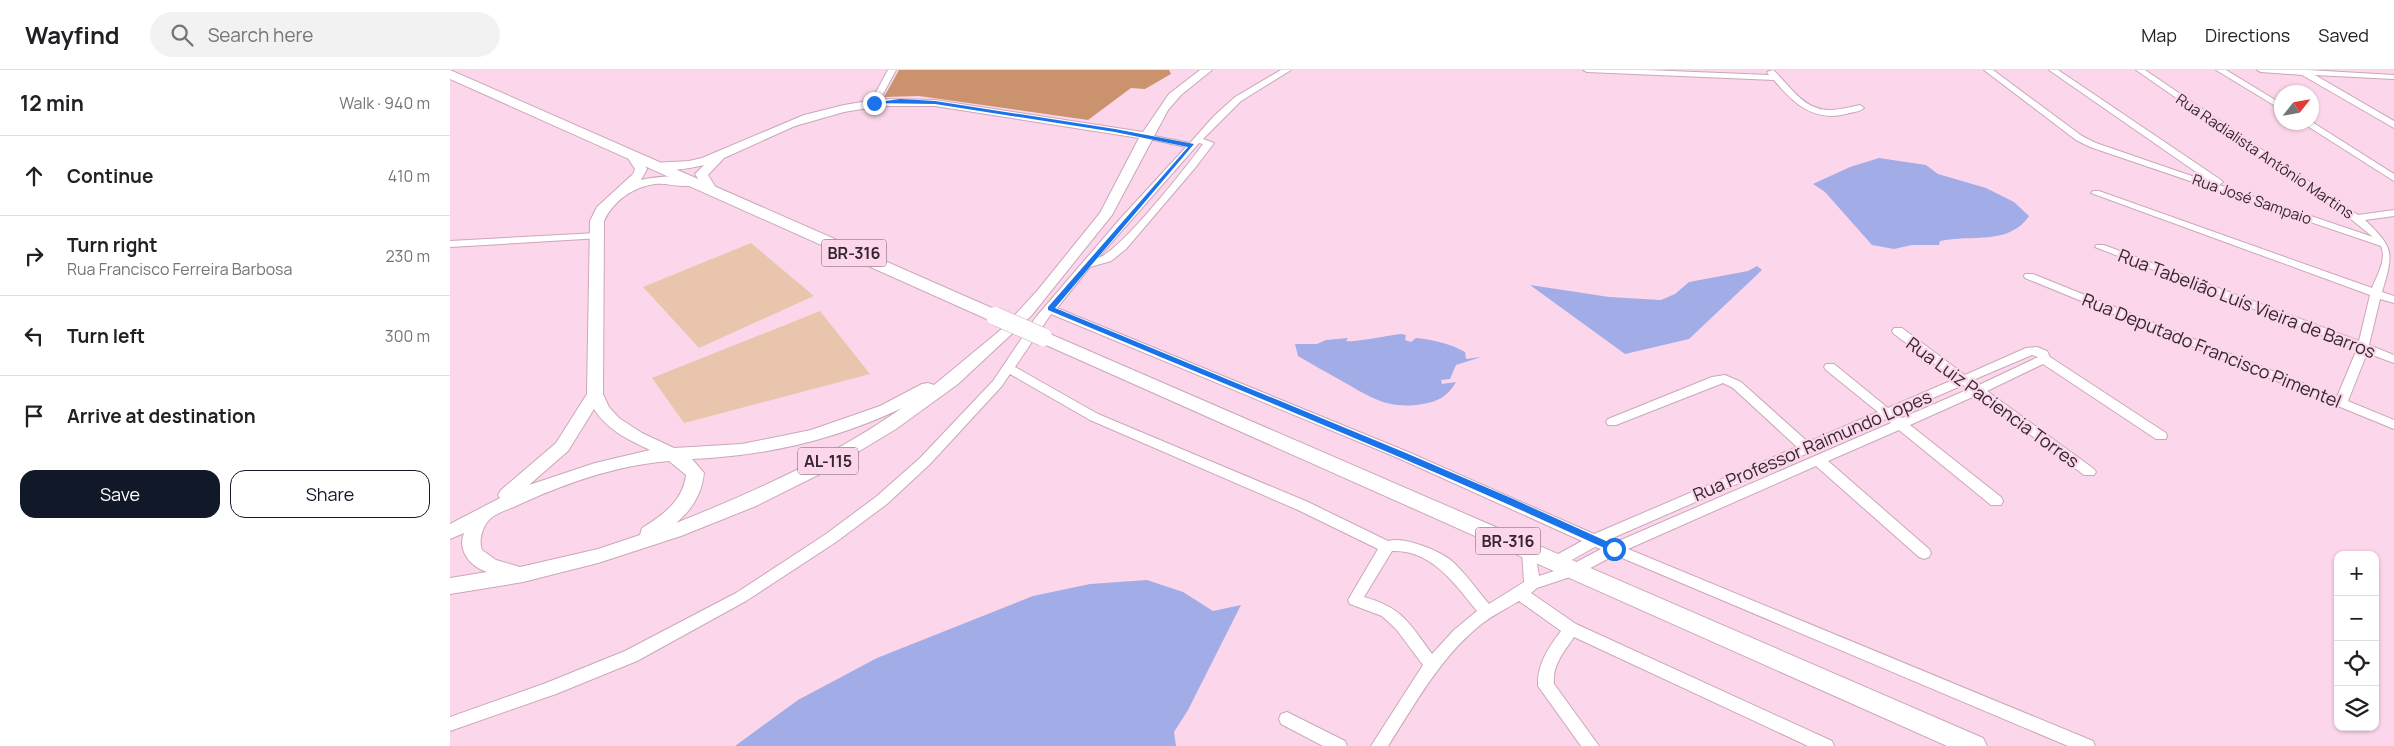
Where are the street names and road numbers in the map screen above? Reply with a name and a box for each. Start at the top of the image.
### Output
street label: Rua Radialista Antônio Martins [2172,88,2358,224]
street label: Rua José Sampaio [2189,169,2315,229]
road number: BR-316 [822,240,886,267]
street label: Rua Tabelião Luís Vieira de Barros [2115,243,2379,363]
street label: Rua Deputado Francisco Pimentel [2079,287,2345,413]
street label: Rua Luiz Paciencia Torres [1902,331,2084,473]
street label: Rua Professor Raimundo Lopes [1689,384,1935,506]
road number: AL-115 [798,448,858,474]
road number: BR-316 [1476,528,1540,554]

